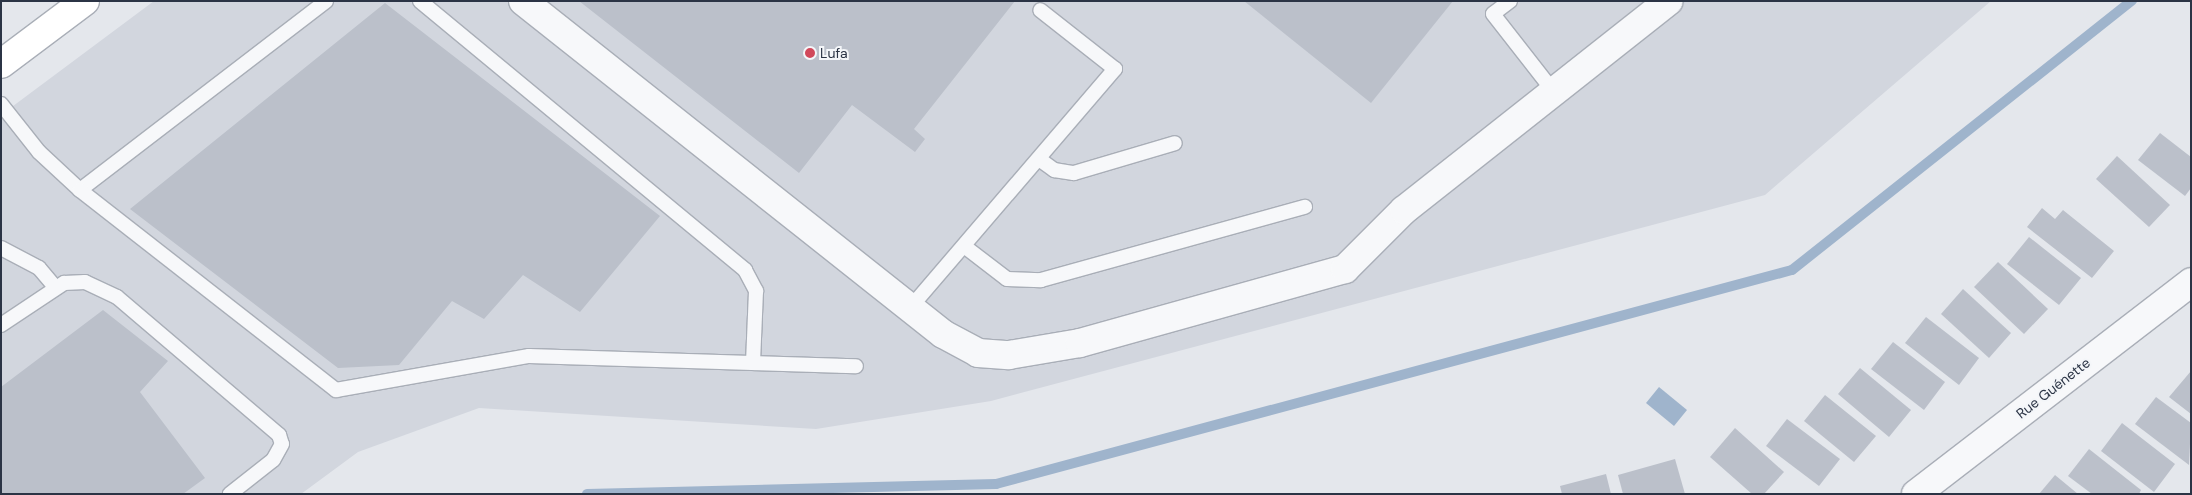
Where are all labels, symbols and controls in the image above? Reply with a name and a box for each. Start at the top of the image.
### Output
place label: Lufa [820,45,847,61]
marker: Lufa [804,47,816,59]
street label: Rue Guénette [2013,354,2093,422]

